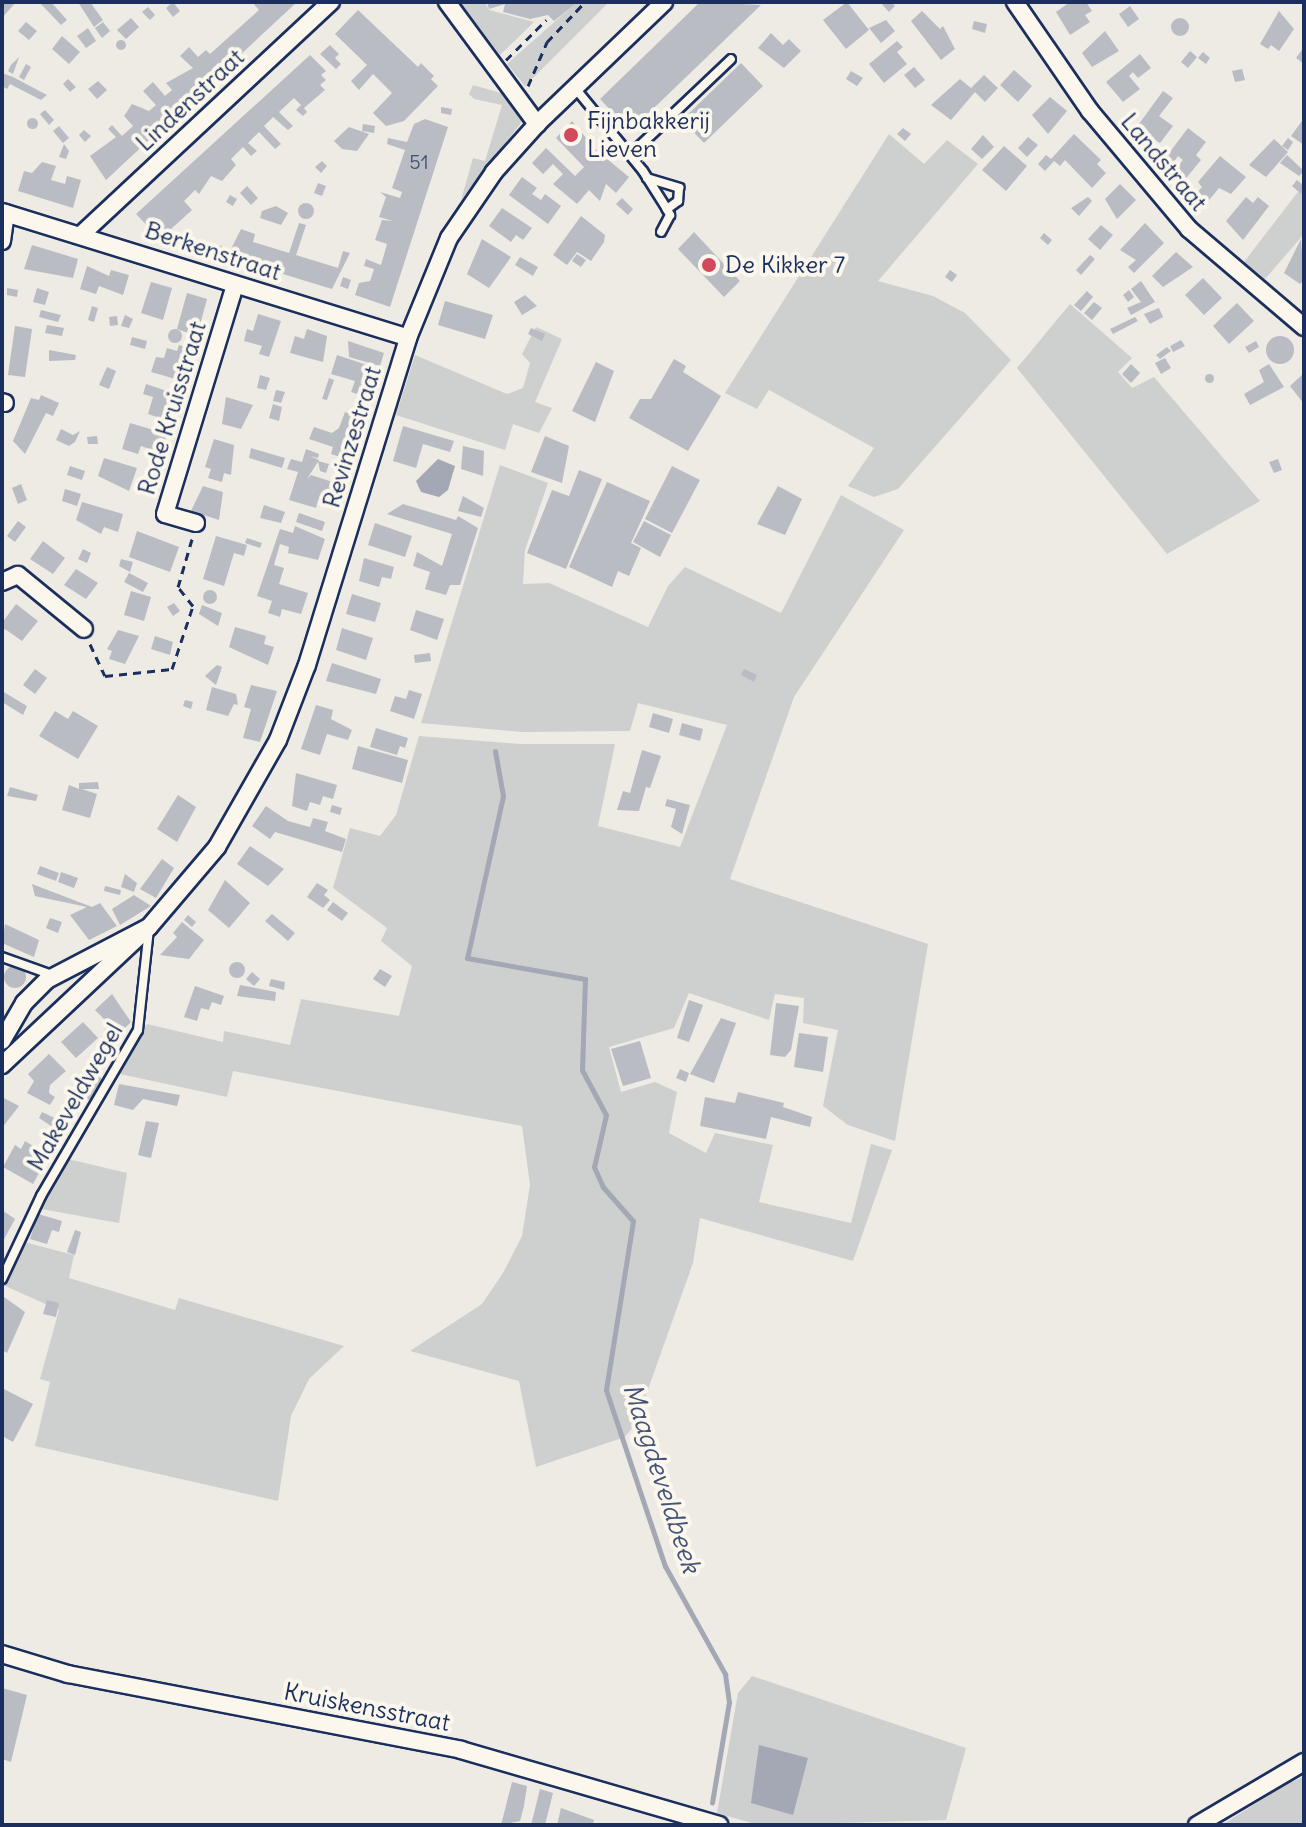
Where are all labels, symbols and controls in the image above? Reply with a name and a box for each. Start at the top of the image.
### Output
street label: Lindenstraat [130,43,250,157]
place label: Fijnbakkerij Lieven [587,107,710,163]
street label: Landstraat [1115,107,1213,217]
marker: Fijnbakkerij Lieven [562,126,580,144]
house number: 51 [409,149,429,173]
street label: Berkenstraat [141,215,285,287]
place label: De Kikker 7 [725,251,845,279]
marker: De Kikker 7 [700,256,718,274]
street label: Rode Kruisstraat [132,318,212,498]
street label: Revinzestraat [317,363,387,511]
street label: Makeveldwegel [21,1018,129,1176]
water label: Maagdeveldbeek [617,1379,707,1577]
street label: Kruiskensstraat [281,1677,453,1737]

